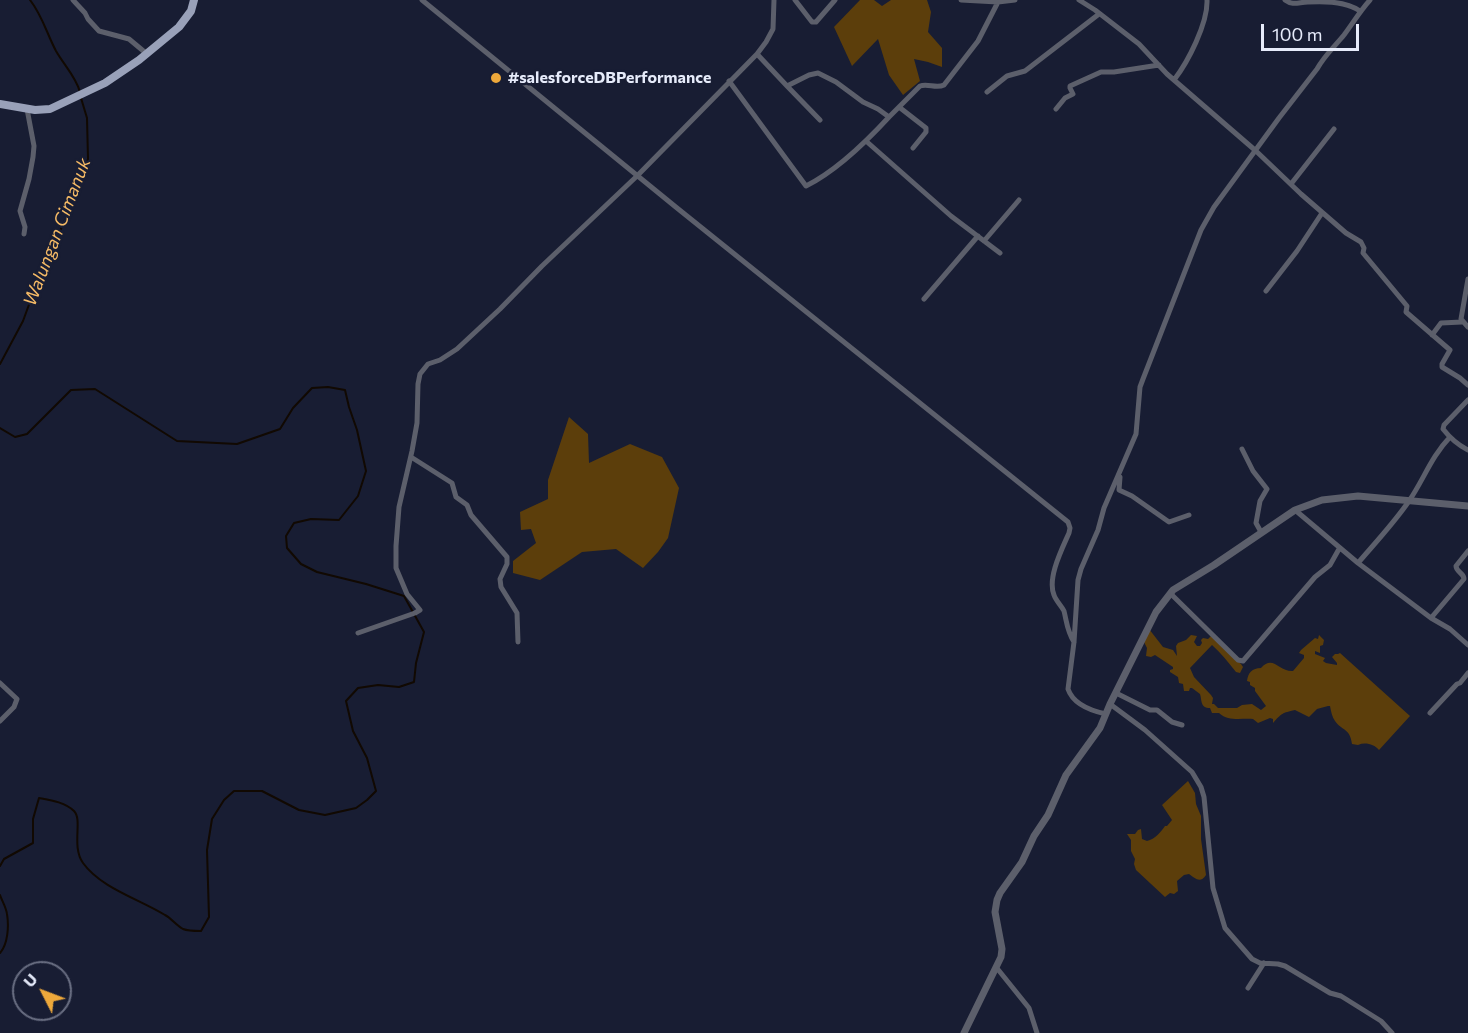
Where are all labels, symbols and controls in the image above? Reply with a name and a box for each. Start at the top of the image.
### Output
scale bar [1264,12,1362,50]
text: 100 m [1272,23,1322,45]
place label: #salesforceDBPerformance [508,68,711,88]
marker: #salesforceDBPerformance [489,71,503,85]
water label: Walungan Cimanuk [19,155,95,309]
north arrow [12,961,72,1021]
text: U [19,969,41,991]

